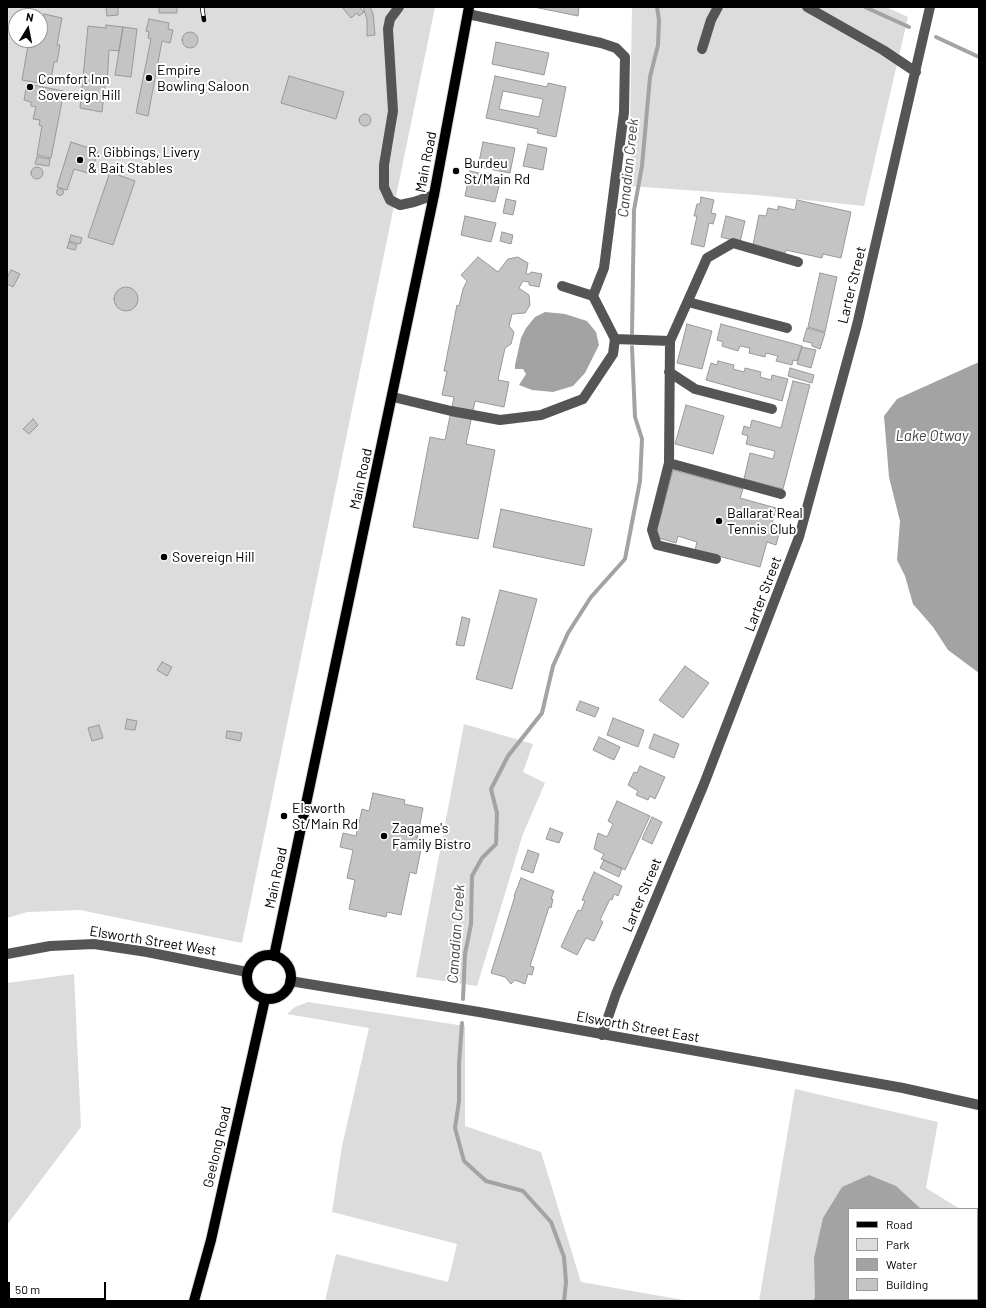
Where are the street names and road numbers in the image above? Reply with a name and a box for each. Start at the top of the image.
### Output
street label: Main Road [412,130,440,194]
street label: Larter Street [834,245,870,325]
street label: Main Road [346,447,376,511]
street label: Larter Street [741,554,785,634]
street label: Main Road [261,846,291,910]
street label: Larter Street [619,855,665,935]
street label: Elsworth Street West [88,923,218,959]
street label: Elsworth Street East [575,1008,701,1046]
street label: Geelong Road [199,1105,235,1189]

